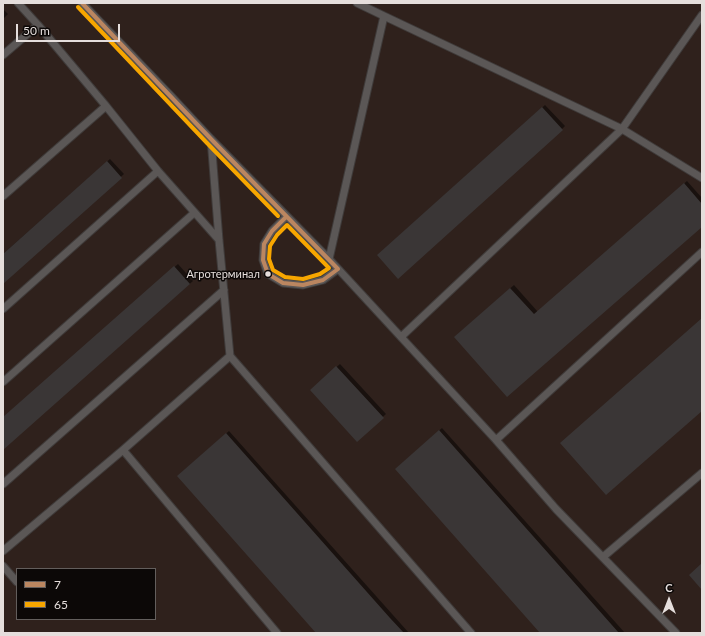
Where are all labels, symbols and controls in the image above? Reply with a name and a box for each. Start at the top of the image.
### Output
scale bar [18,16,122,42]
text: 50 m [23,23,50,38]
place label: Агротерминал [186,267,260,281]
marker: Агротерминал [263,269,273,279]
legend [16,568,156,620]
text: 7 [54,577,61,592]
north arrow [649,580,689,620]
text: С [665,581,673,594]
text: 65 [54,597,68,612]

